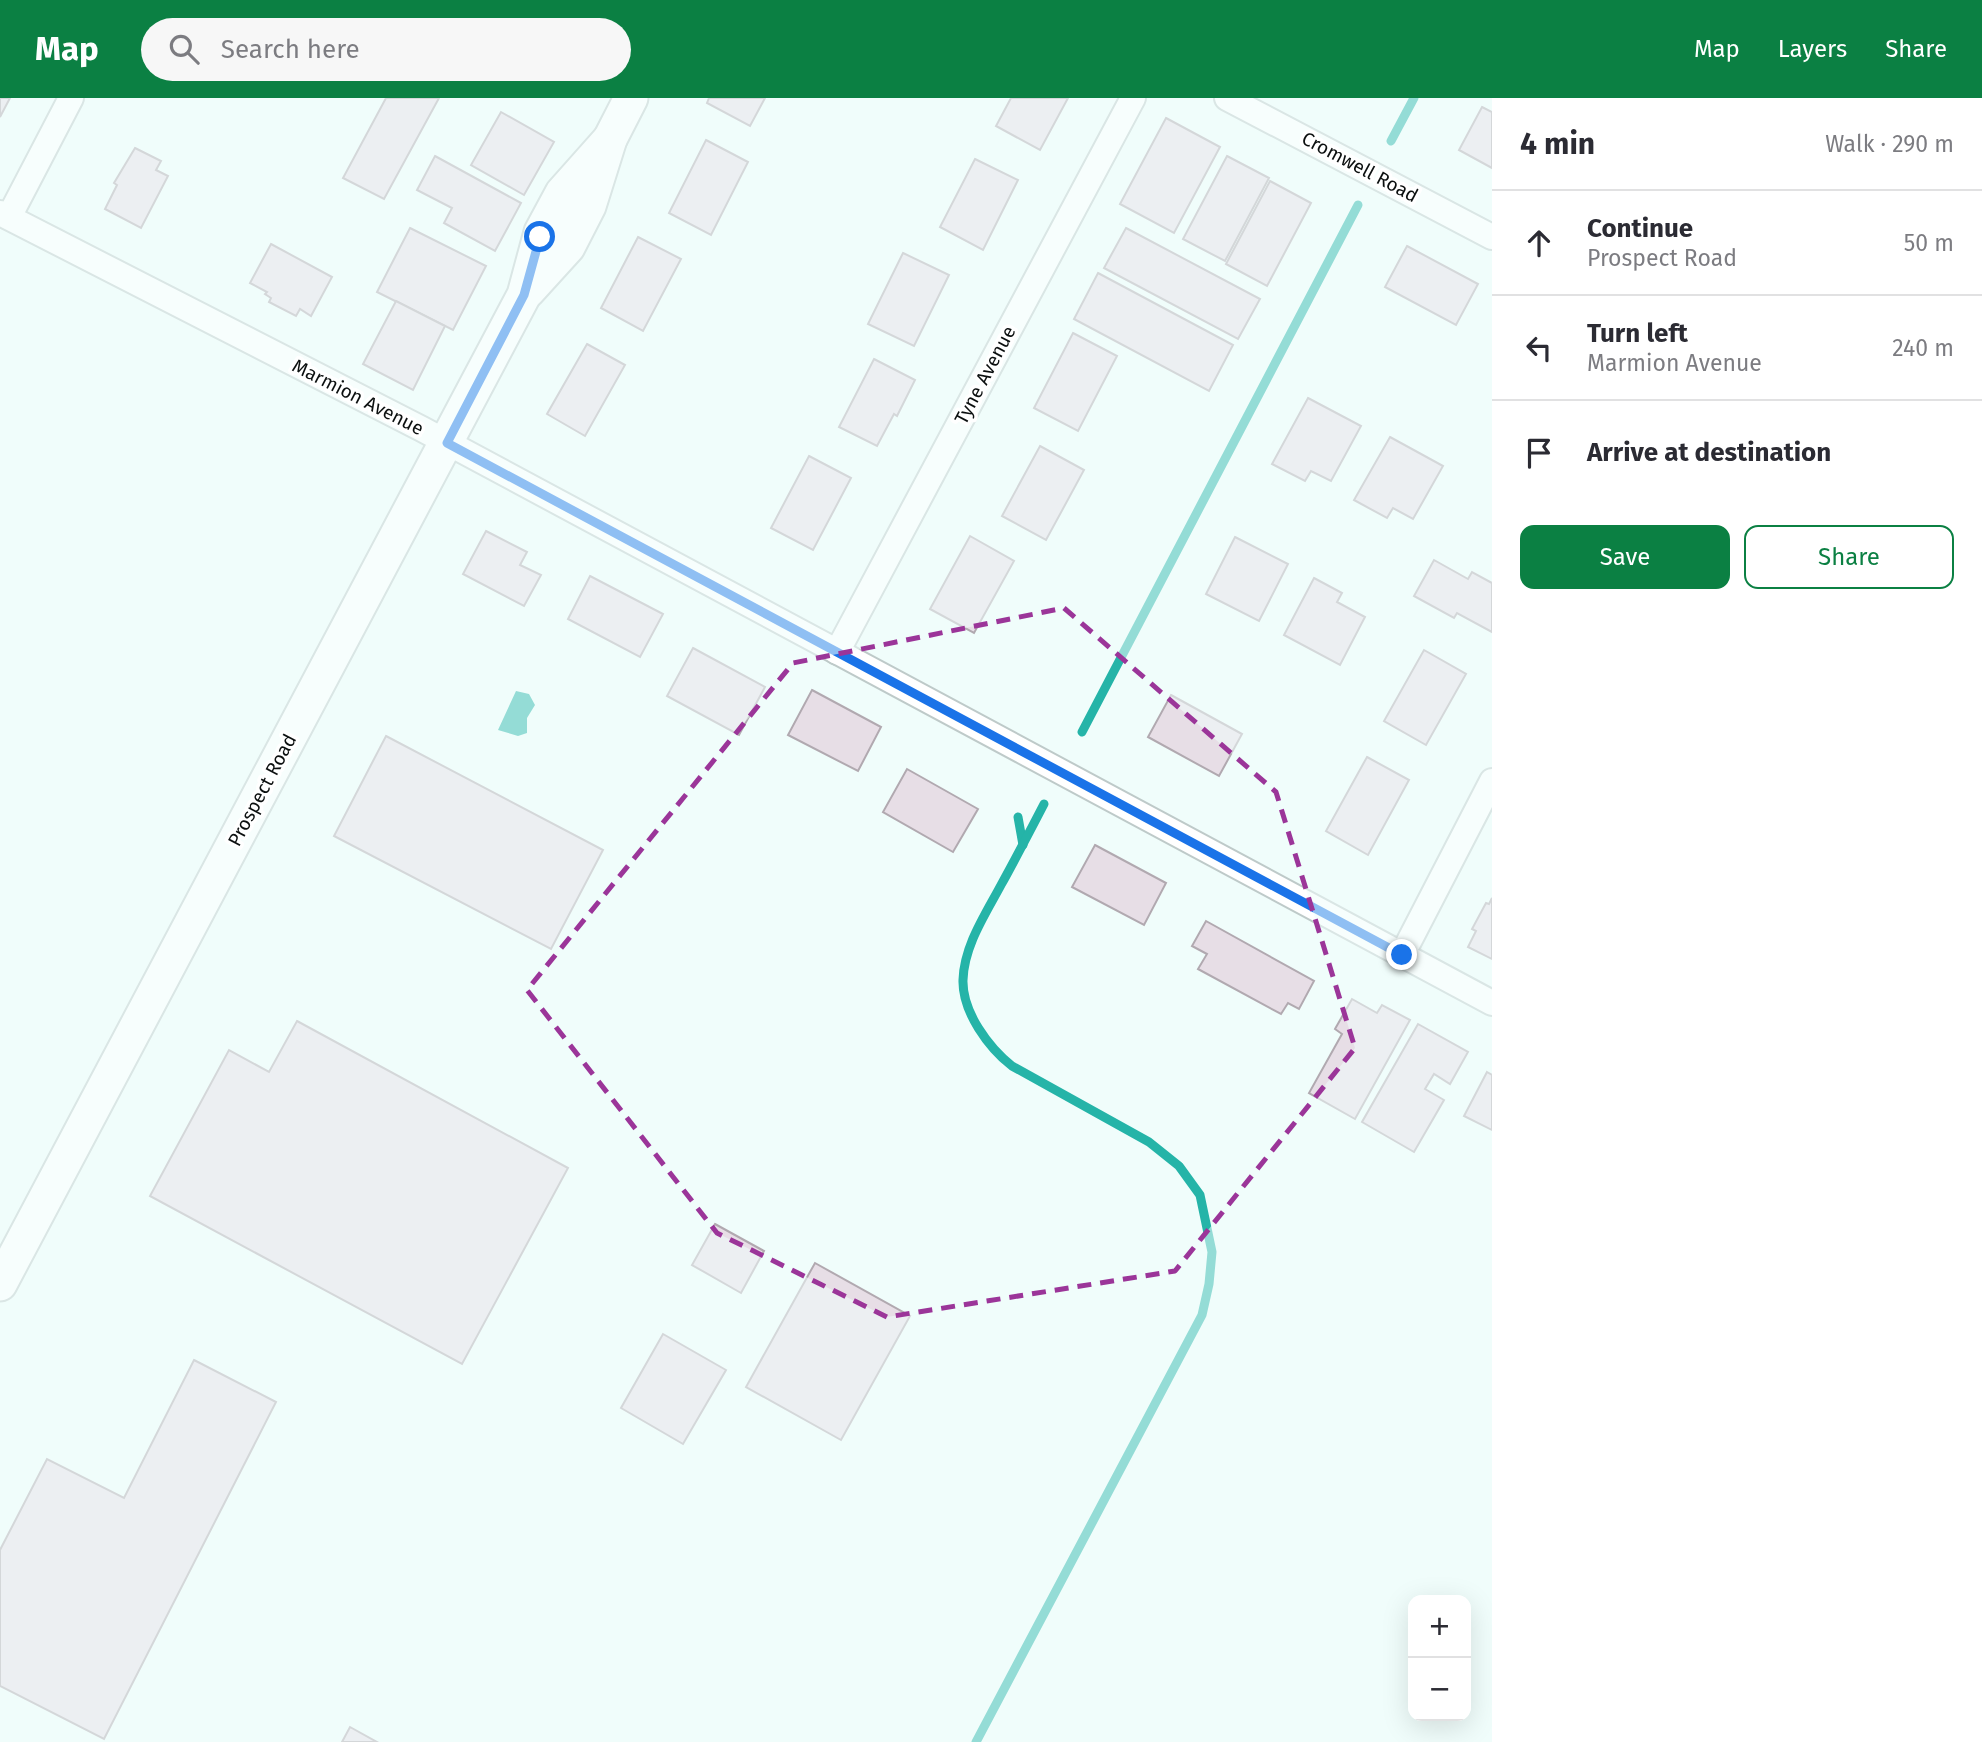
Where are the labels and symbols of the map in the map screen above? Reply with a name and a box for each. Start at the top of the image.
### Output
street label: Cromwell Road [1298,127,1422,207]
route start [524,221,555,252]
street label: Tyne Avenue [949,322,1021,428]
street label: Marmion Avenue [288,354,428,440]
street label: Prospect Road [223,730,301,850]
route end [1386,939,1417,970]

